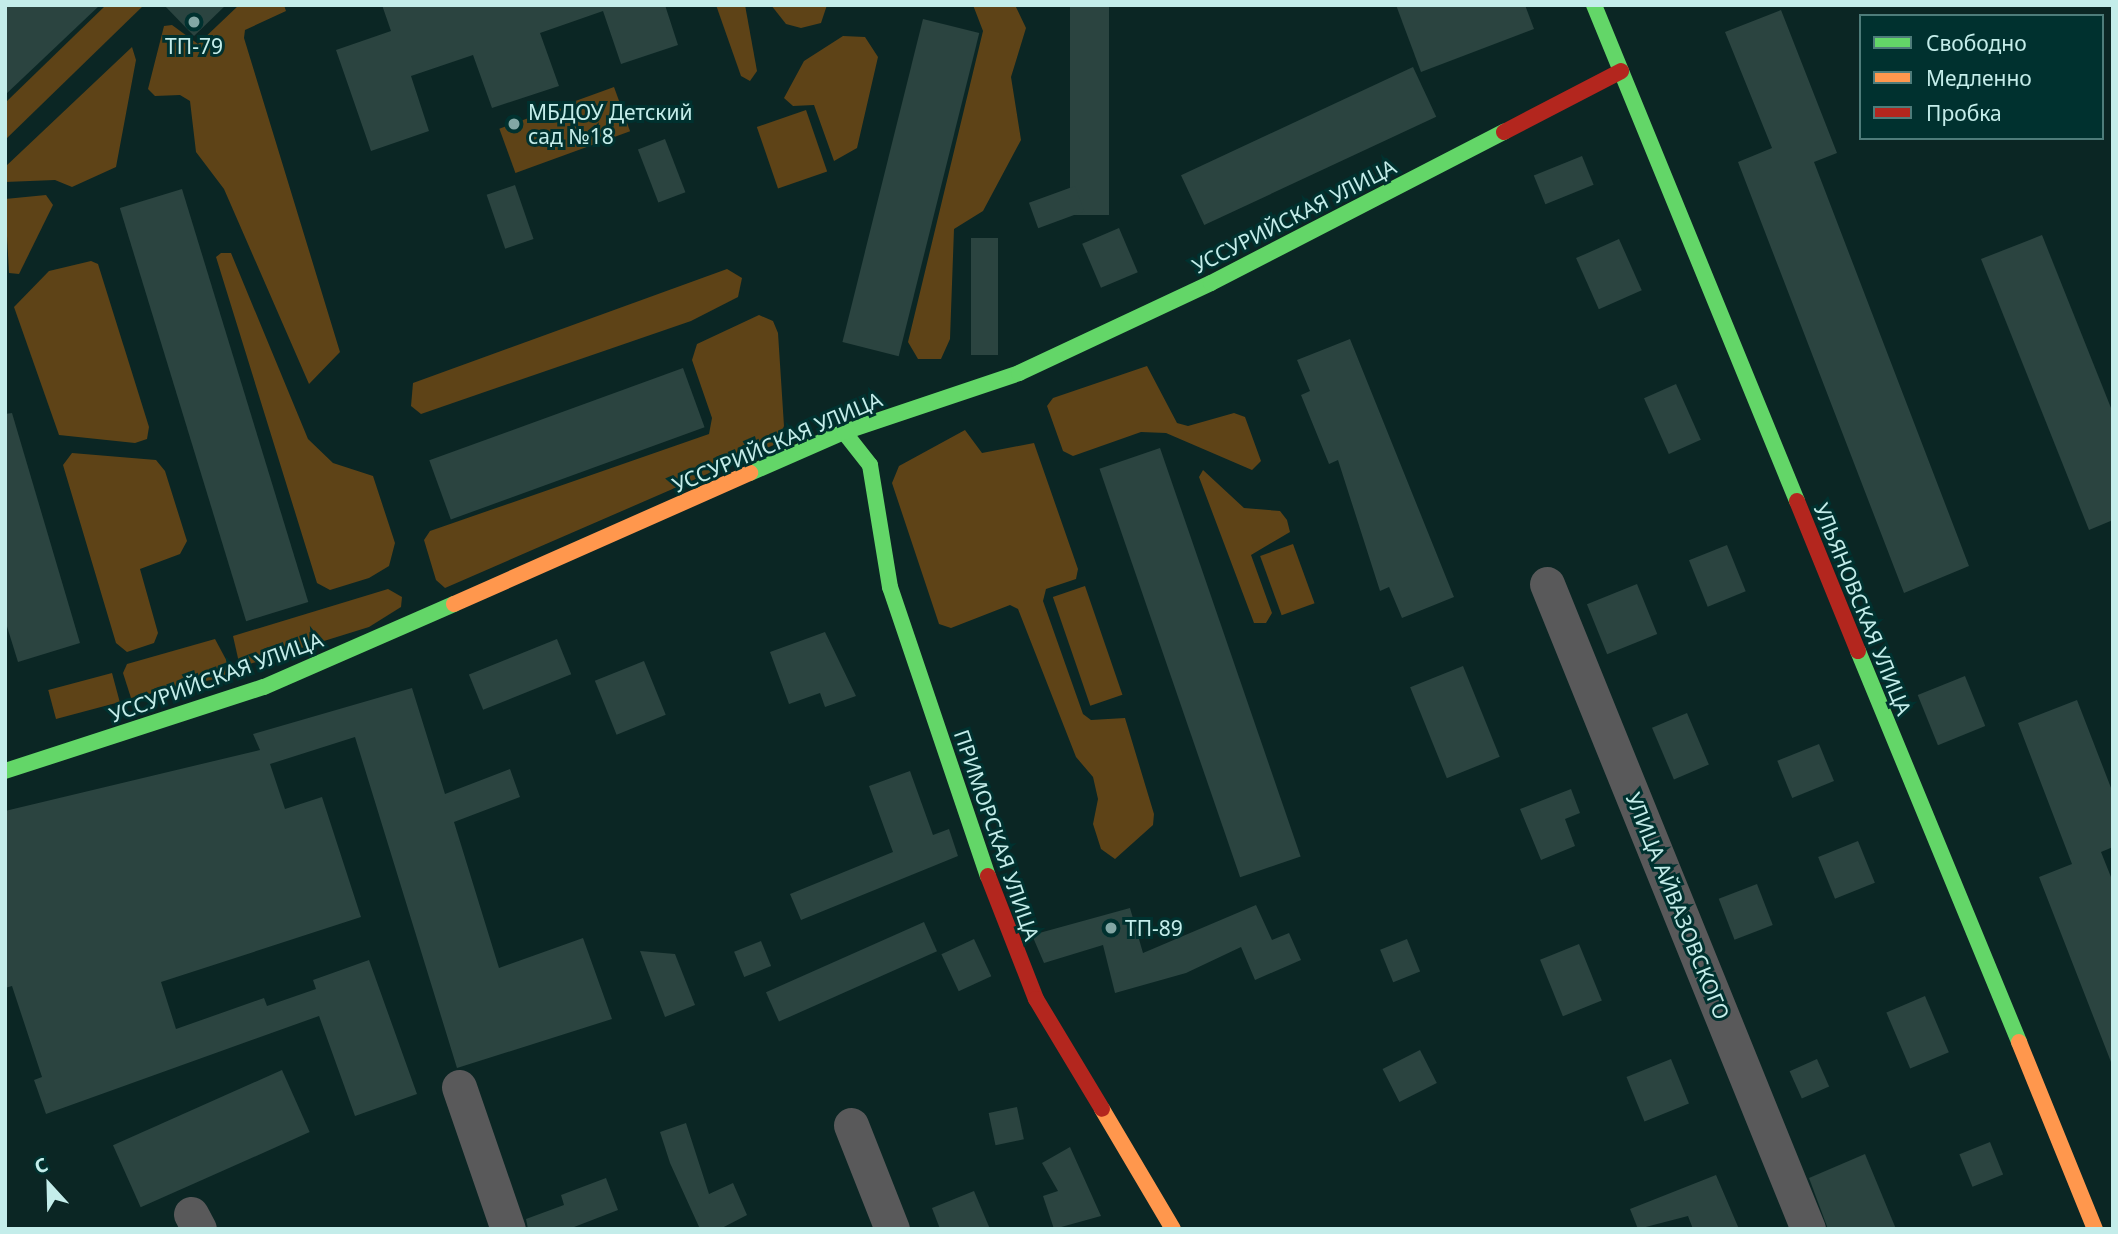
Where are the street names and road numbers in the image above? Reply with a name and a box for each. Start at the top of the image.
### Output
street label: УССУРИЙСКАЯ УЛИЦА [1188,154,1400,278]
street label: УССУРИЙСКАЯ УЛИЦА [668,386,886,498]
street label: УЛЬЯНОВСКАЯ УЛИЦА [1809,499,1917,719]
street label: УССУРИЙСКАЯ УЛИЦА [106,627,326,727]
street label: ПРИМОРСКАЯ УЛИЦА [949,726,1045,944]
street label: УЛИЦА АЙВАЗОВСКОГО [1621,789,1735,1023]

